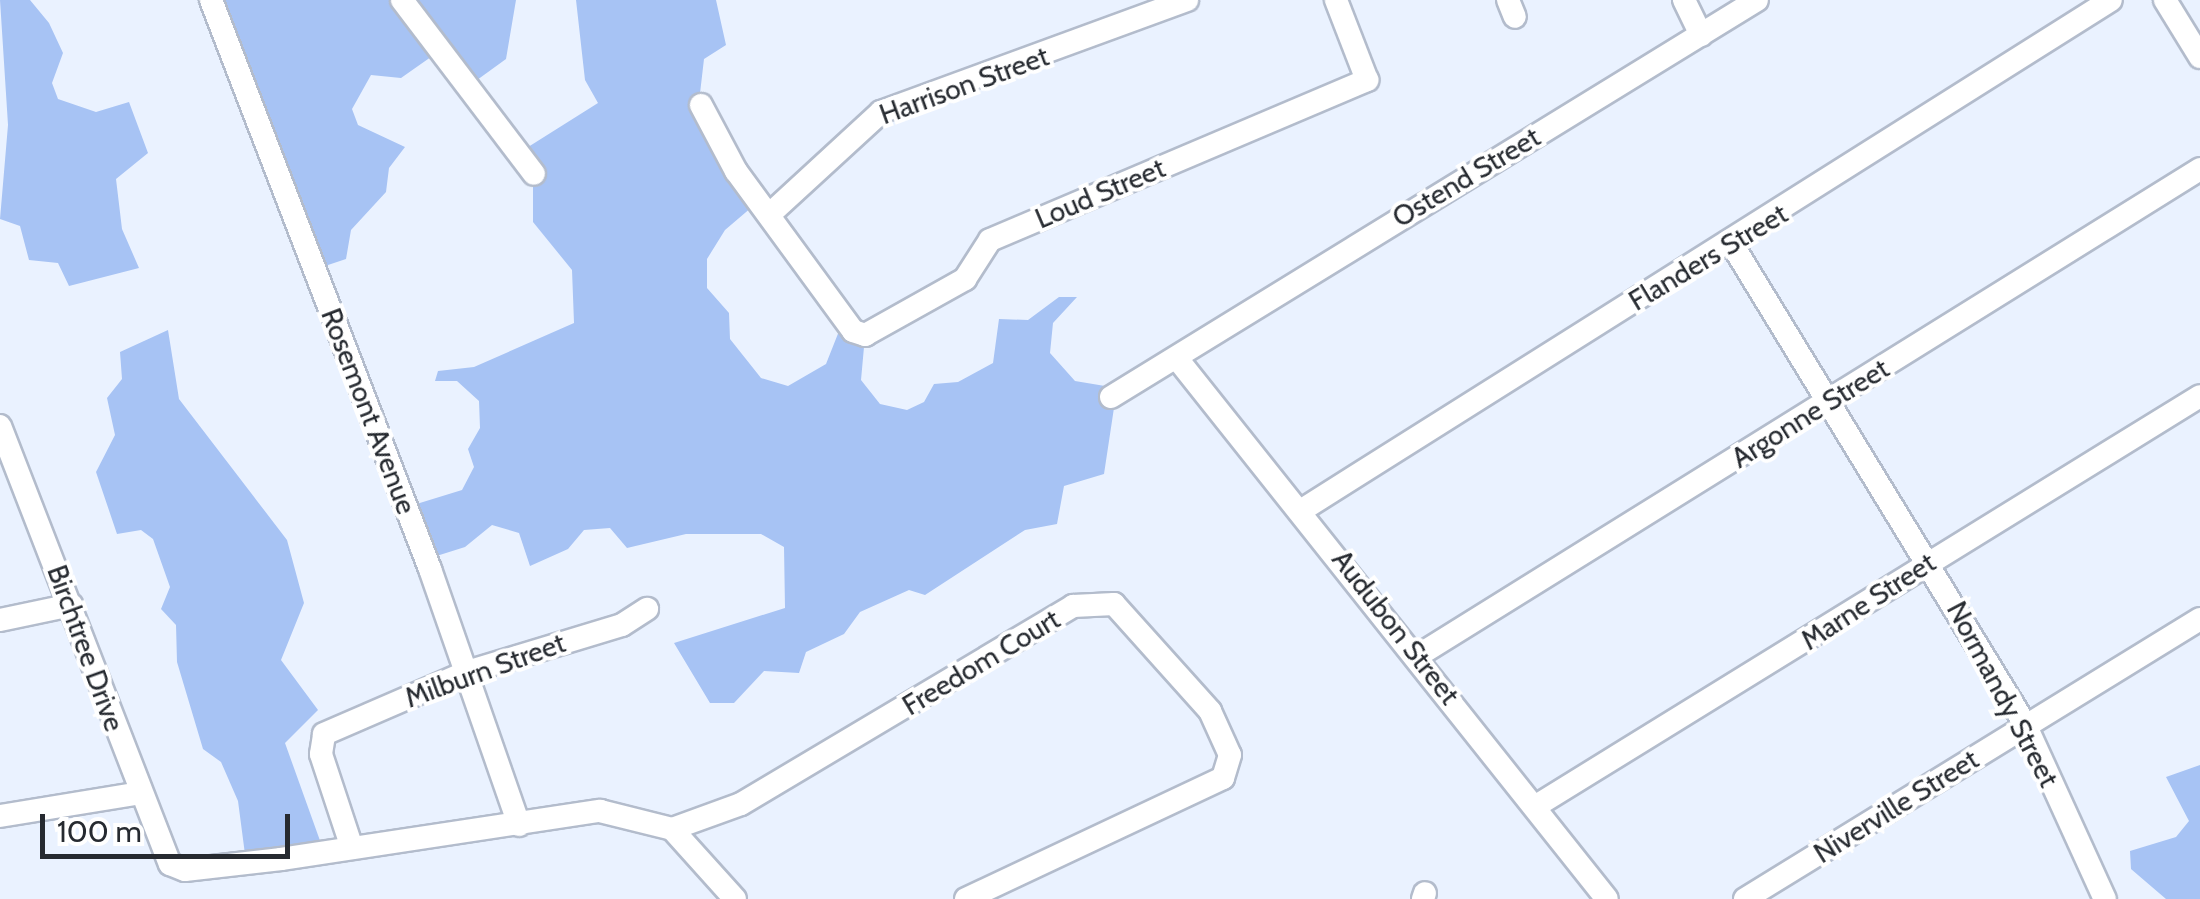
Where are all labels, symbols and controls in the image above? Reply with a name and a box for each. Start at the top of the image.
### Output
street label: Harrison Street [875,39,1053,131]
street label: Ostend Street [1386,120,1546,234]
street label: Loud Street [1030,151,1170,235]
street label: Flanders Street [1623,197,1793,317]
street label: Rosemont Avenue [314,303,424,519]
street label: Argonne Street [1725,351,1895,475]
street label: Audubon Street [1325,543,1467,711]
street label: Marne Street [1795,545,1941,657]
street label: Birchtree Drive [40,560,132,736]
street label: Normandy Street [1940,596,2066,792]
street label: Freedom Court [896,602,1066,722]
street label: Milburn Street [400,625,570,715]
street label: Niverville Street [1808,742,1984,870]
scale bar [45,794,295,856]
text: 100 m [57,813,142,850]

